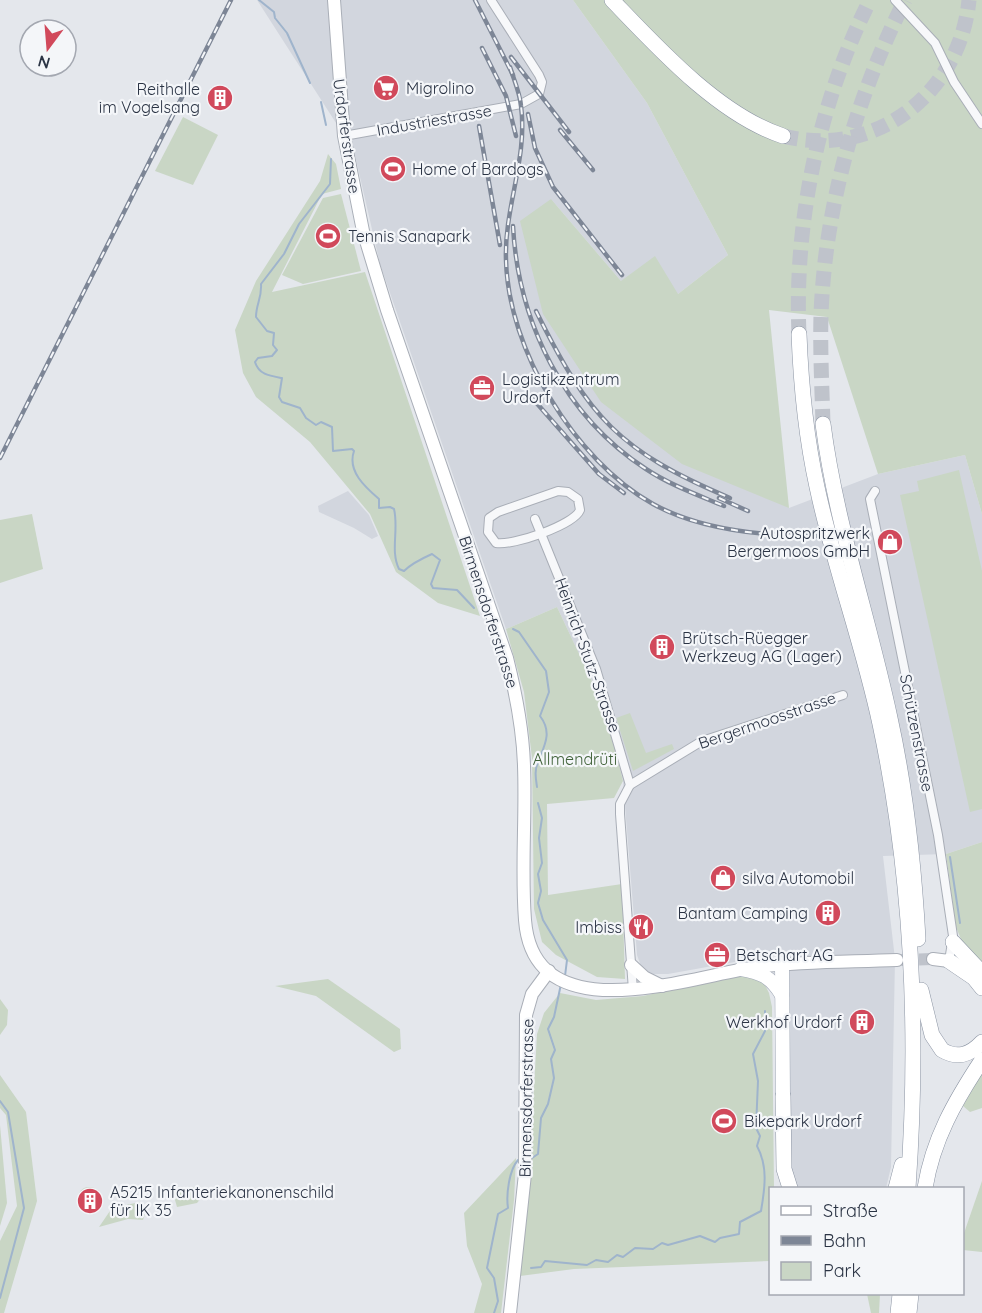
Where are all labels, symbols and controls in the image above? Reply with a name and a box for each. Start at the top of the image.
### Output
north arrow [18,18,78,78]
text: N [35,51,52,74]
supermarket icon: Migrolino [371,73,401,103]
street label: Urdorferstrasse [329,77,365,195]
place label: Migrolino [406,78,474,98]
place label: Reithalle im Vogelsang [99,79,200,117]
building icon: Reithalle im Vogelsang [205,83,235,113]
street label: Industriestrasse [375,100,493,140]
sports icon: Home of Bardogs [378,154,408,184]
place label: Home of Bardogs [412,159,544,179]
sports icon: Tennis Sanapark [313,221,343,251]
place label: Tennis Sanapark [348,226,470,246]
place label: Logistikzentrum Urdorf [502,369,620,407]
office icon: Logistikzentrum Urdorf [467,373,497,403]
place label: Autospritzwerk Bergermoos GmbH [727,523,870,561]
shop icon: Autospritzwerk Bergermoos GmbH [875,527,905,557]
street label: Birmensdorferstrasse [455,533,523,691]
street label: Heinrich-Stutz-Strasse [551,575,625,735]
place label: Brütsch-Rüegger Werkzeug AG (Lager) [682,628,842,666]
building icon: Brütsch-Rüegger Werkzeug AG (Lager) [647,632,677,662]
street label: Schützenstrasse [896,673,938,793]
street label: Bergermoosstrasse [696,687,838,753]
park label: Allmendrüti [533,749,617,769]
shop icon: silva Automobil [708,863,738,893]
place label: silva Automobil [742,868,854,888]
building icon: Bantam Camping [813,898,843,928]
place label: Bantam Camping [677,903,808,923]
restaurant icon: Imbiss [626,912,656,942]
place label: Imbiss [575,917,622,937]
office icon: Betschart AG [702,940,732,970]
place label: Betschart AG [736,945,833,965]
building icon: Werkhof Urdorf [847,1007,877,1037]
place label: Werkhof Urdorf [726,1012,842,1032]
street label: Birmensdorferstrasse [515,1018,537,1178]
sports icon: Bikepark Urdorf [709,1106,739,1136]
place label: Bikepark Urdorf [744,1111,862,1131]
place label: A5215 Infanteriekanonenschild für IK 35 [110,1182,334,1220]
building icon: A5215 Infanteriekanonenschild für IK 35 [75,1186,105,1216]
legend [769,1187,964,1295]
text: Straße [823,1199,878,1222]
text: Bahn [823,1229,866,1252]
text: Park [823,1259,861,1282]

